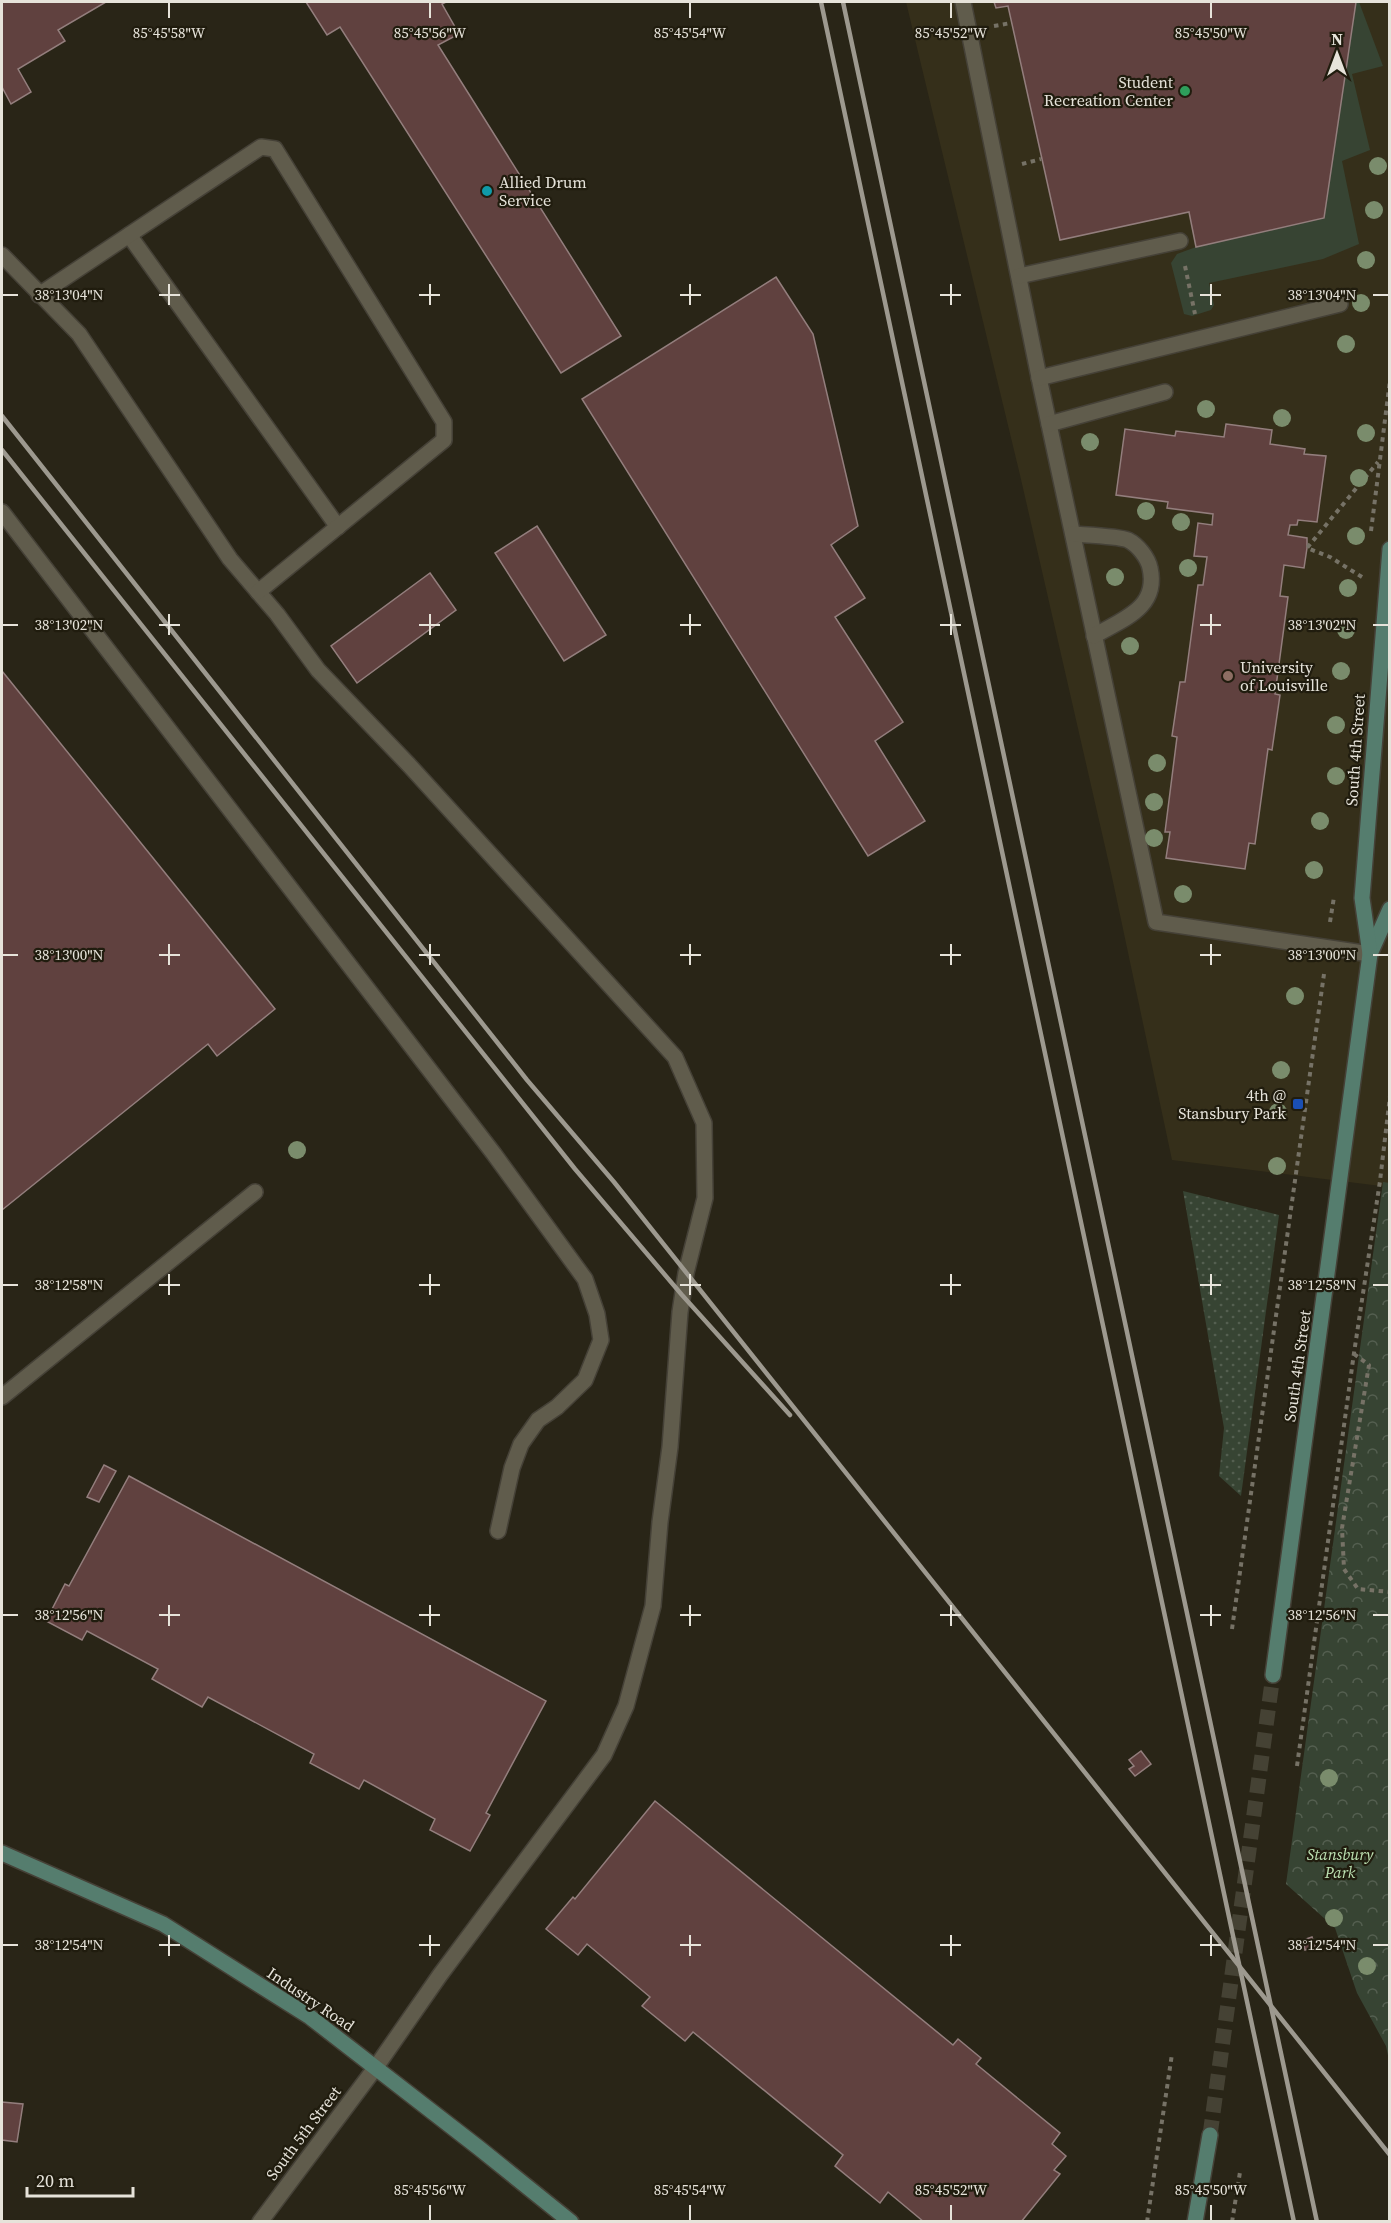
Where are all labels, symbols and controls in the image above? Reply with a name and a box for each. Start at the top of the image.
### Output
text: 85°45'58"W [133,22,206,43]
text: 85°45'56"W [394,22,467,43]
text: 85°45'54"W [654,22,727,43]
text: 85°45'52"W [915,22,988,43]
text: 85°45'50"W [1175,22,1248,43]
north arrow [1307,24,1367,84]
text: N [1331,28,1343,50]
place label: Student Recreation Center [1044,71,1174,111]
marker: Student Recreation Center [1178,84,1192,98]
place label: Allied Drum Service [499,171,587,211]
marker: Allied Drum Service [480,184,494,198]
text: 38°13'04"N [34,284,104,305]
text: 38°13'04"N [1287,284,1357,305]
text: 38°13'02"N [34,614,104,635]
text: 38°13'02"N [1287,614,1357,635]
place label: University of Louisville [1240,656,1328,696]
marker: University of Louisville [1221,669,1235,683]
street label: South 4th Street [1340,692,1370,807]
text: 38°13'00"N [34,944,104,965]
text: 38°13'00"N [1287,944,1357,965]
place label: 4th @ Stansbury Park [1178,1084,1286,1124]
marker: 4th @ Stansbury Park [1291,1097,1305,1111]
text: 38°12'58"N [34,1274,104,1295]
text: 38°12'58"N [1287,1274,1357,1295]
street label: South 4th Street [1278,1308,1316,1423]
text: 38°12'56"N [34,1604,104,1625]
text: 38°12'56"N [1287,1604,1357,1625]
park label: Stansbury Park [1307,1843,1374,1883]
text: 38°12'54"N [34,1934,104,1955]
text: 38°12'54"N [1287,1934,1357,1955]
street label: Industry Road [263,1962,359,2036]
street label: South 5th Street [260,2081,346,2185]
scale bar [27,2160,134,2198]
text: 20 m [36,2168,74,2193]
text: 85°45'56"W [394,2179,467,2200]
text: 85°45'54"W [654,2179,727,2200]
text: 85°45'52"W [915,2179,988,2200]
text: 85°45'50"W [1175,2179,1248,2200]

